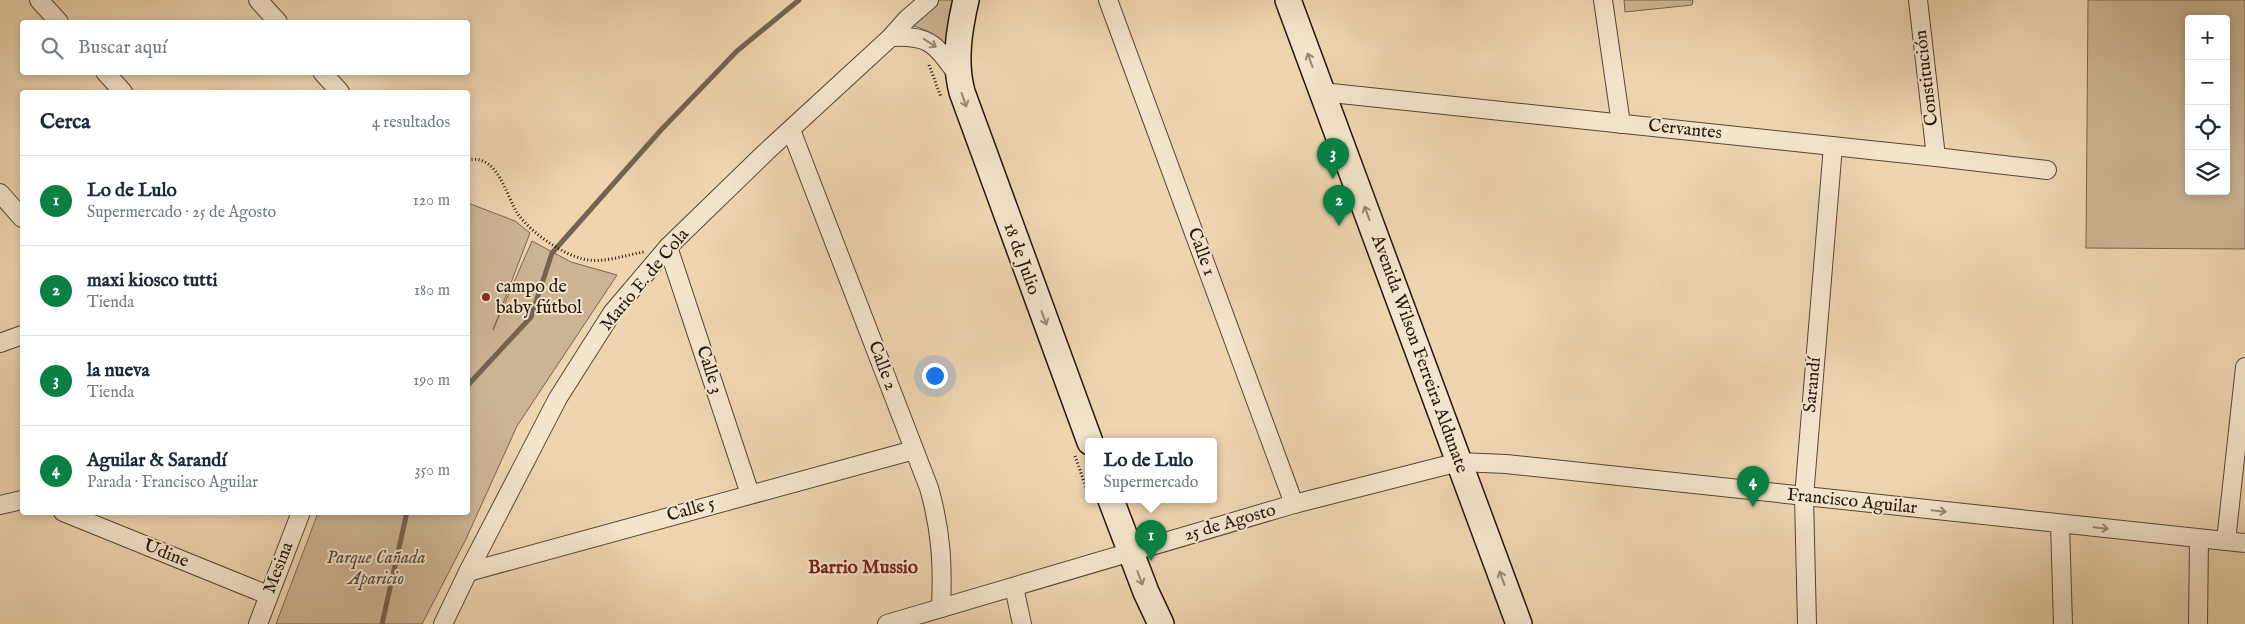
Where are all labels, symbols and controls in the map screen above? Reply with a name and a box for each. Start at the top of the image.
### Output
map controls [2185,15,2230,195]
button: + [2185,15,2230,60]
search box [20,20,470,75]
street label: Constitución [1910,28,1944,127]
icon: search [38,34,66,62]
text: Buscar aquí [78,36,167,60]
one-way arrow [923,39,937,49]
one-way arrow [1305,53,1314,68]
button: − [2185,60,2230,105]
one-way arrow [960,91,969,107]
button: locate [2185,105,2230,150]
text: Cerca [40,109,90,136]
text: 4 resultados [372,113,450,133]
street label: Cervantes [1647,115,1723,145]
pin: 3 [1317,138,1349,179]
button: layers [2185,150,2230,195]
text: Lo de Lulo [87,179,177,203]
pin: 2 [1323,185,1355,226]
text: 1 [53,191,59,211]
text: 120 m [413,191,450,211]
text: Supermercado · 25 de Agosto [87,203,276,223]
one-way arrow [1362,205,1371,221]
street label: 18 de Julio [997,220,1045,298]
street label: Mario E. de Cola [595,224,695,336]
street label: Calle 1 [1182,225,1220,279]
street label: Avenida Wilson Ferreira Aldunate [1365,231,1473,476]
text: maxi kiosco tutti [87,269,218,293]
place label: campo de baby fútbol [496,276,582,320]
text: 2 [52,281,60,301]
text: 180 m [414,281,450,301]
marker: campo de baby fútbol [480,291,492,303]
text: Tienda [87,293,134,313]
one-way arrow [1039,310,1049,325]
street label: Calle 2 [862,338,902,394]
street label: Calle 3 [690,343,728,397]
street label: Sarandí [1799,355,1827,414]
text: la nueva [87,359,150,383]
your location [922,363,948,389]
text: 3 [53,371,59,391]
text: 190 m [413,371,450,391]
text: Tienda [87,383,134,403]
popup [1085,438,1217,503]
text: Aguilar & Sarandí [87,449,227,473]
text: Lo de Lulo [1104,449,1193,473]
text: 4 [52,461,60,481]
text: 350 m [415,461,450,481]
pin: 4 [1737,466,1769,507]
text: Parada · Francisco Aguilar [87,473,258,493]
text: Supermercado [1104,473,1198,493]
street label: Francisco Aguilar [1786,484,1919,520]
street label: Calle 5 [664,492,718,528]
street label: 25 de Agosto [1181,499,1279,547]
one-way arrow [1931,506,1947,516]
pin: 1 [1135,520,1167,561]
one-way arrow [2093,523,2109,533]
street label: Udine [140,535,192,573]
street label: Mesina [259,539,299,597]
park label: Parque Cañada Aparicio [326,547,426,591]
district label: Barrio Mussio [808,556,918,580]
one-way arrow [1136,570,1146,585]
one-way arrow [1497,571,1506,586]

